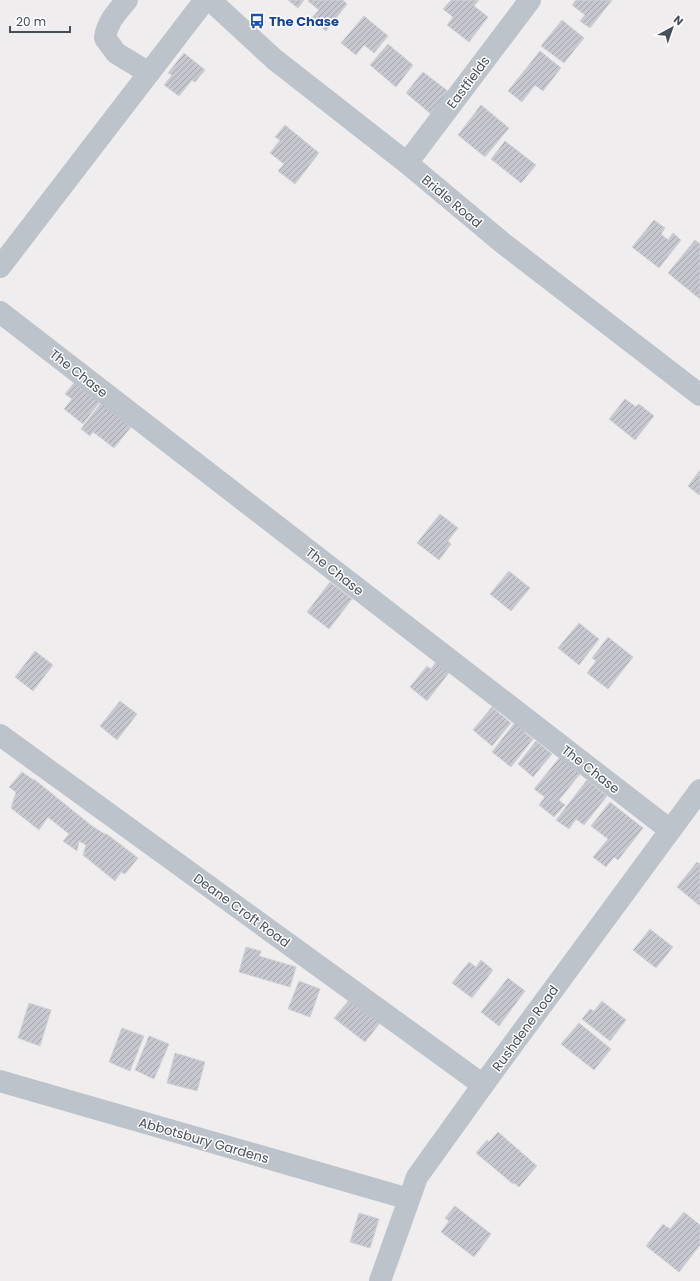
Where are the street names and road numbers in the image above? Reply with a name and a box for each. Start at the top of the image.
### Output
street label: Eastfields [442,52,495,112]
street label: Bridle Road [417,171,486,232]
street label: The Chase [46,345,112,402]
street label: The Chase [302,543,368,600]
street label: The Chase [558,741,624,798]
street label: Deane Croft Road [189,869,294,952]
street label: Rushdene Road [488,982,563,1075]
street label: Abbotsbury Gardens [137,1113,271,1168]

